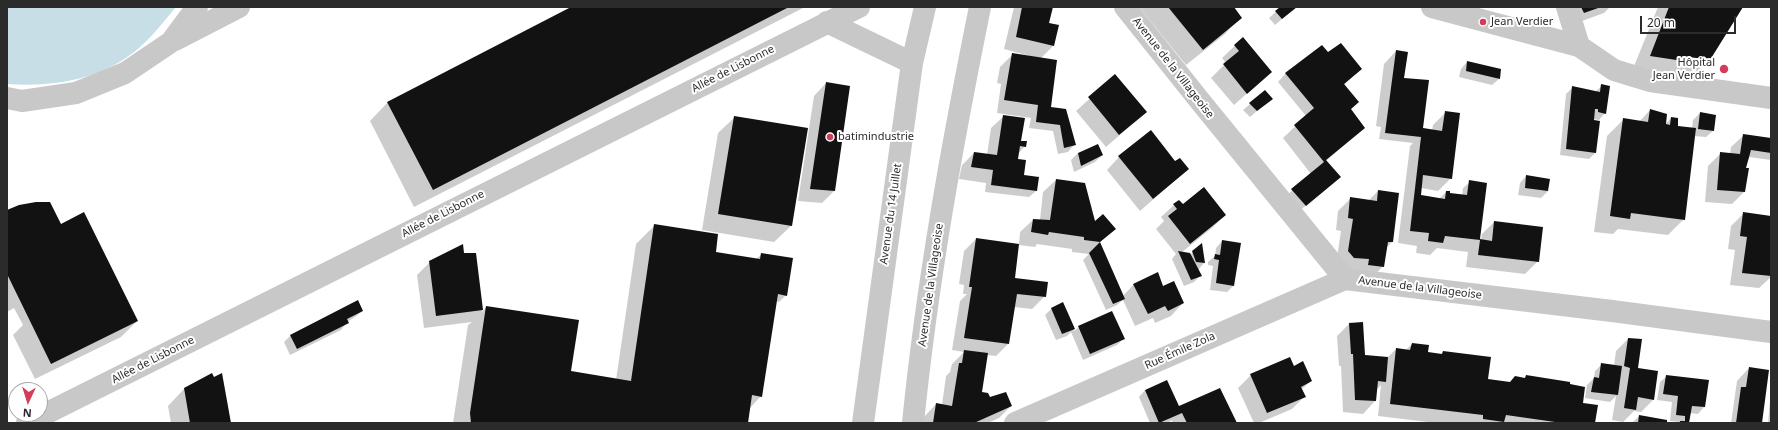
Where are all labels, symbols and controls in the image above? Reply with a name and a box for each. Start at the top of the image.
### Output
scale bar [1642,8,1738,34]
text: 20 m [1647,14,1675,31]
street label: Avenue de la Villageoise [1130,15,1216,121]
place label: Jean Verdier [1491,15,1553,29]
marker: Jean Verdier [1478,17,1488,27]
street label: Allée de Lisbonne [690,42,776,96]
place label: Hôpital Jean Verdier [1653,56,1715,82]
marker: Hôpital Jean Verdier [1718,63,1730,75]
place label: batimindustrie [838,130,914,144]
marker: batimindustrie [825,132,835,142]
street label: Avenue du 14 Juillet [877,163,905,265]
street label: Allée de Lisbonne [400,187,486,241]
street label: Avenue de la Villageoise [916,222,946,348]
street label: Avenue de la Villageoise [1357,274,1483,302]
street label: Rue Émile Zola [1143,330,1217,372]
street label: Allée de Lisbonne [110,333,196,387]
north arrow [8,382,48,422]
text: N [22,406,32,421]

